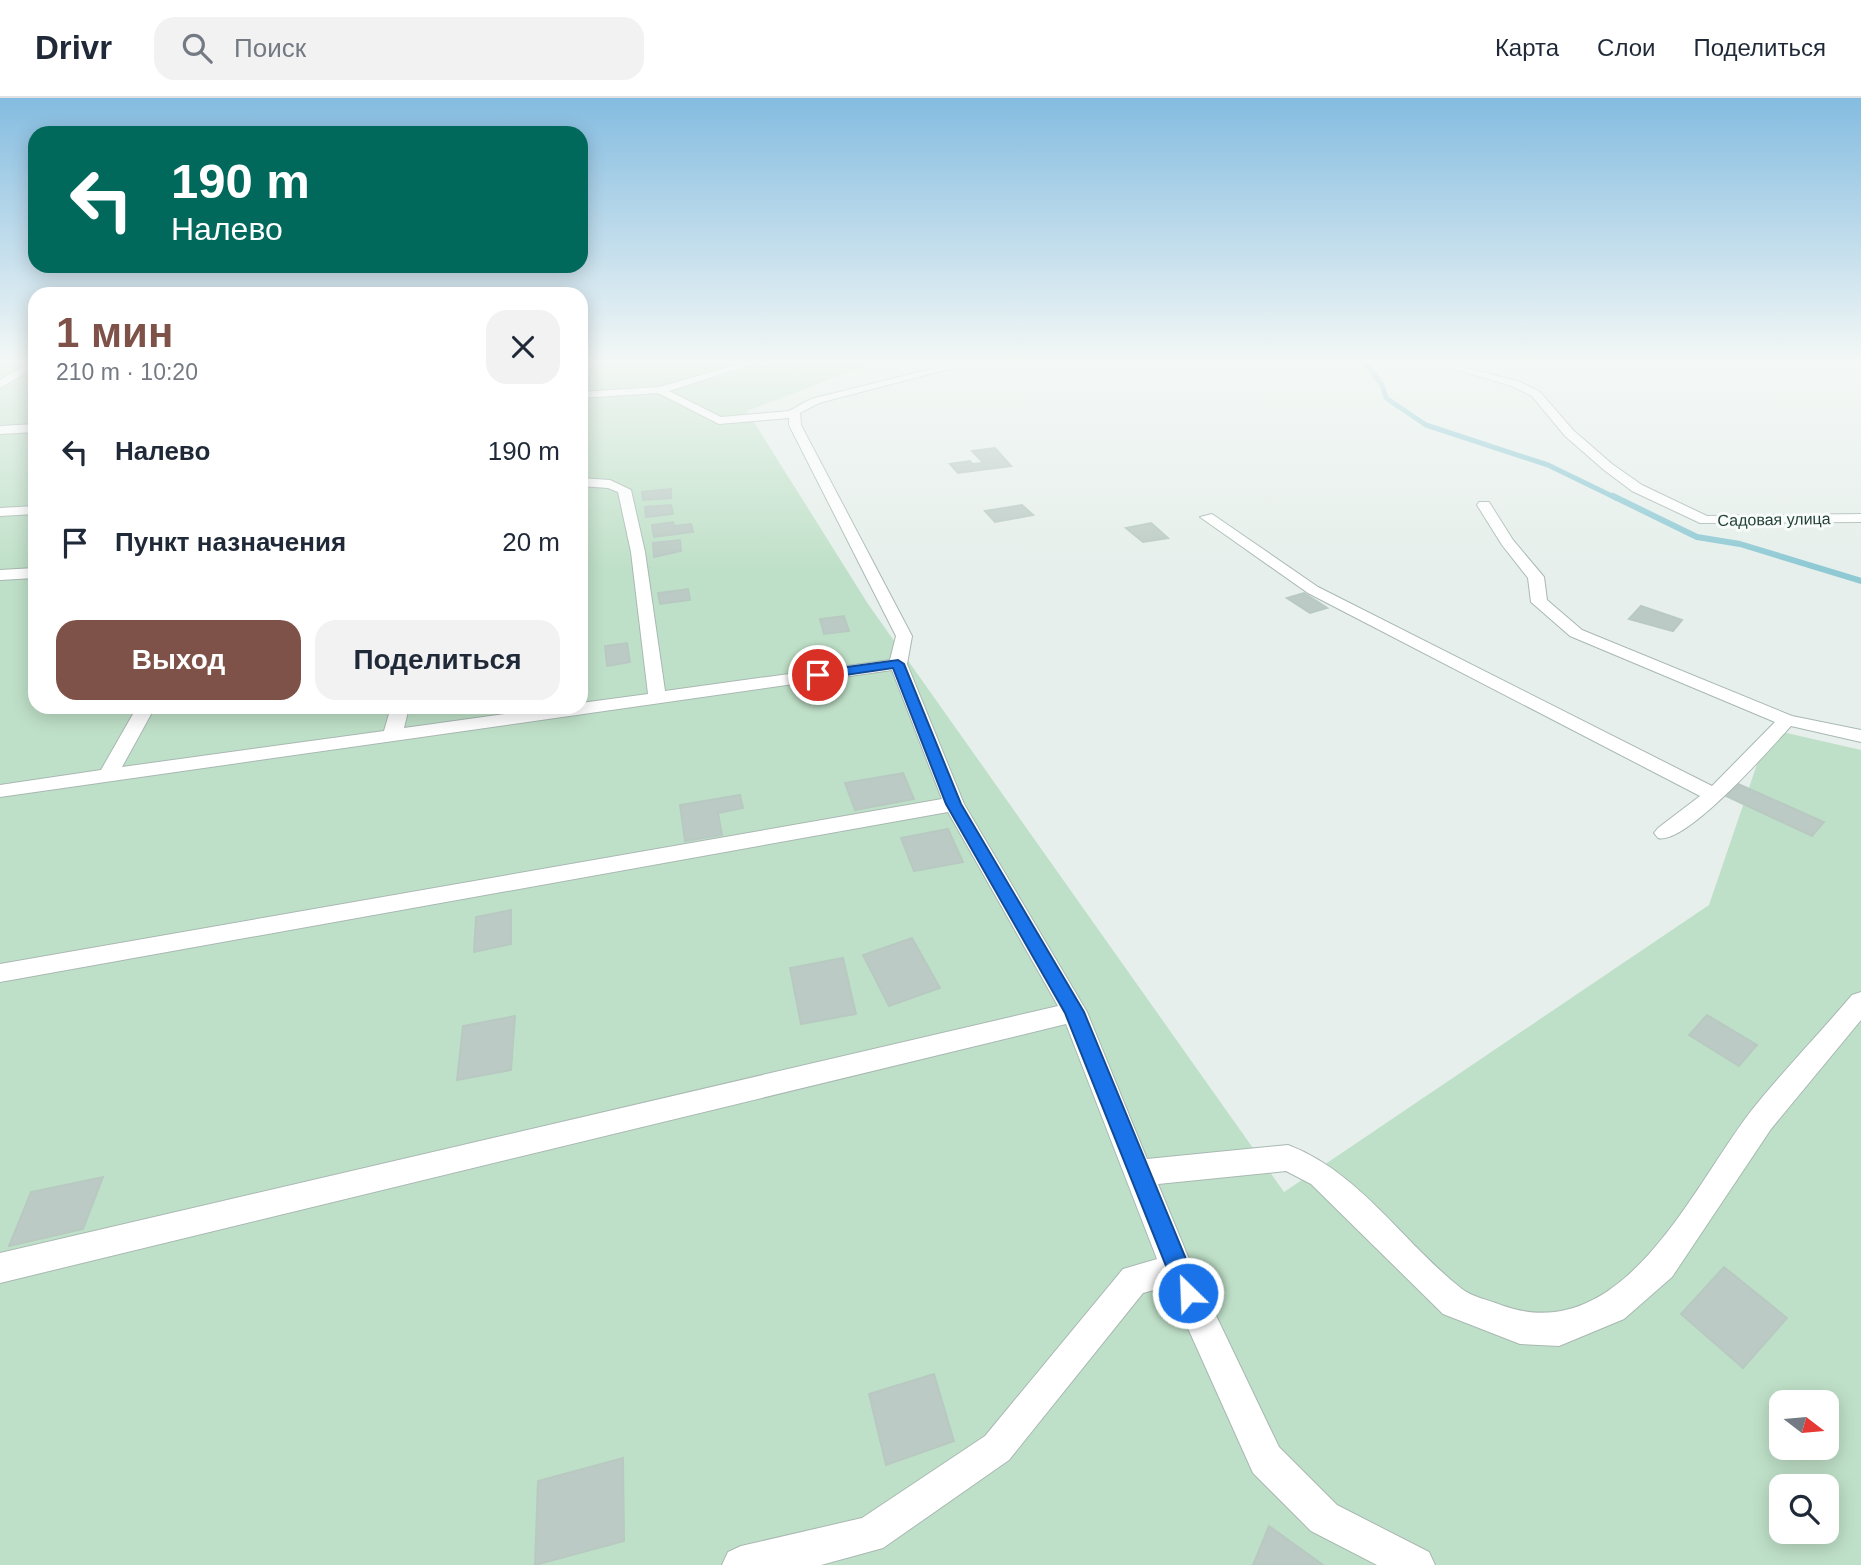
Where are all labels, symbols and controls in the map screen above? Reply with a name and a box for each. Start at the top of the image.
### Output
search box [154,17,644,80]
text: Drivr [35,29,112,66]
icon: search [178,29,216,67]
text: Поиск [234,33,306,63]
text: Карта [1495,34,1559,61]
text: Слои [1597,34,1655,61]
text: Поделиться [1693,34,1826,61]
icon: left [56,154,147,245]
text: 190 m [171,154,310,208]
text: Налево [171,211,283,247]
text: 1 мин [56,309,173,356]
button: close [486,310,560,384]
text: 210 m · 10:20 [56,359,198,385]
icon: left [56,433,94,471]
text: Налево [115,436,210,466]
text: 190 m [488,436,560,466]
street label: Садовая улица [1717,510,1831,529]
icon: arrive [56,524,94,562]
text: Пункт назначения [115,527,346,557]
text: 20 m [502,527,560,557]
button: Выход [56,620,301,700]
button: Поделиться [315,620,560,700]
pin [788,645,848,705]
icon: arrive [799,656,837,694]
position arrow [1151,1256,1225,1330]
north arrow [1769,1390,1839,1460]
map controls [1769,1390,1839,1544]
button: search [1769,1474,1839,1544]

